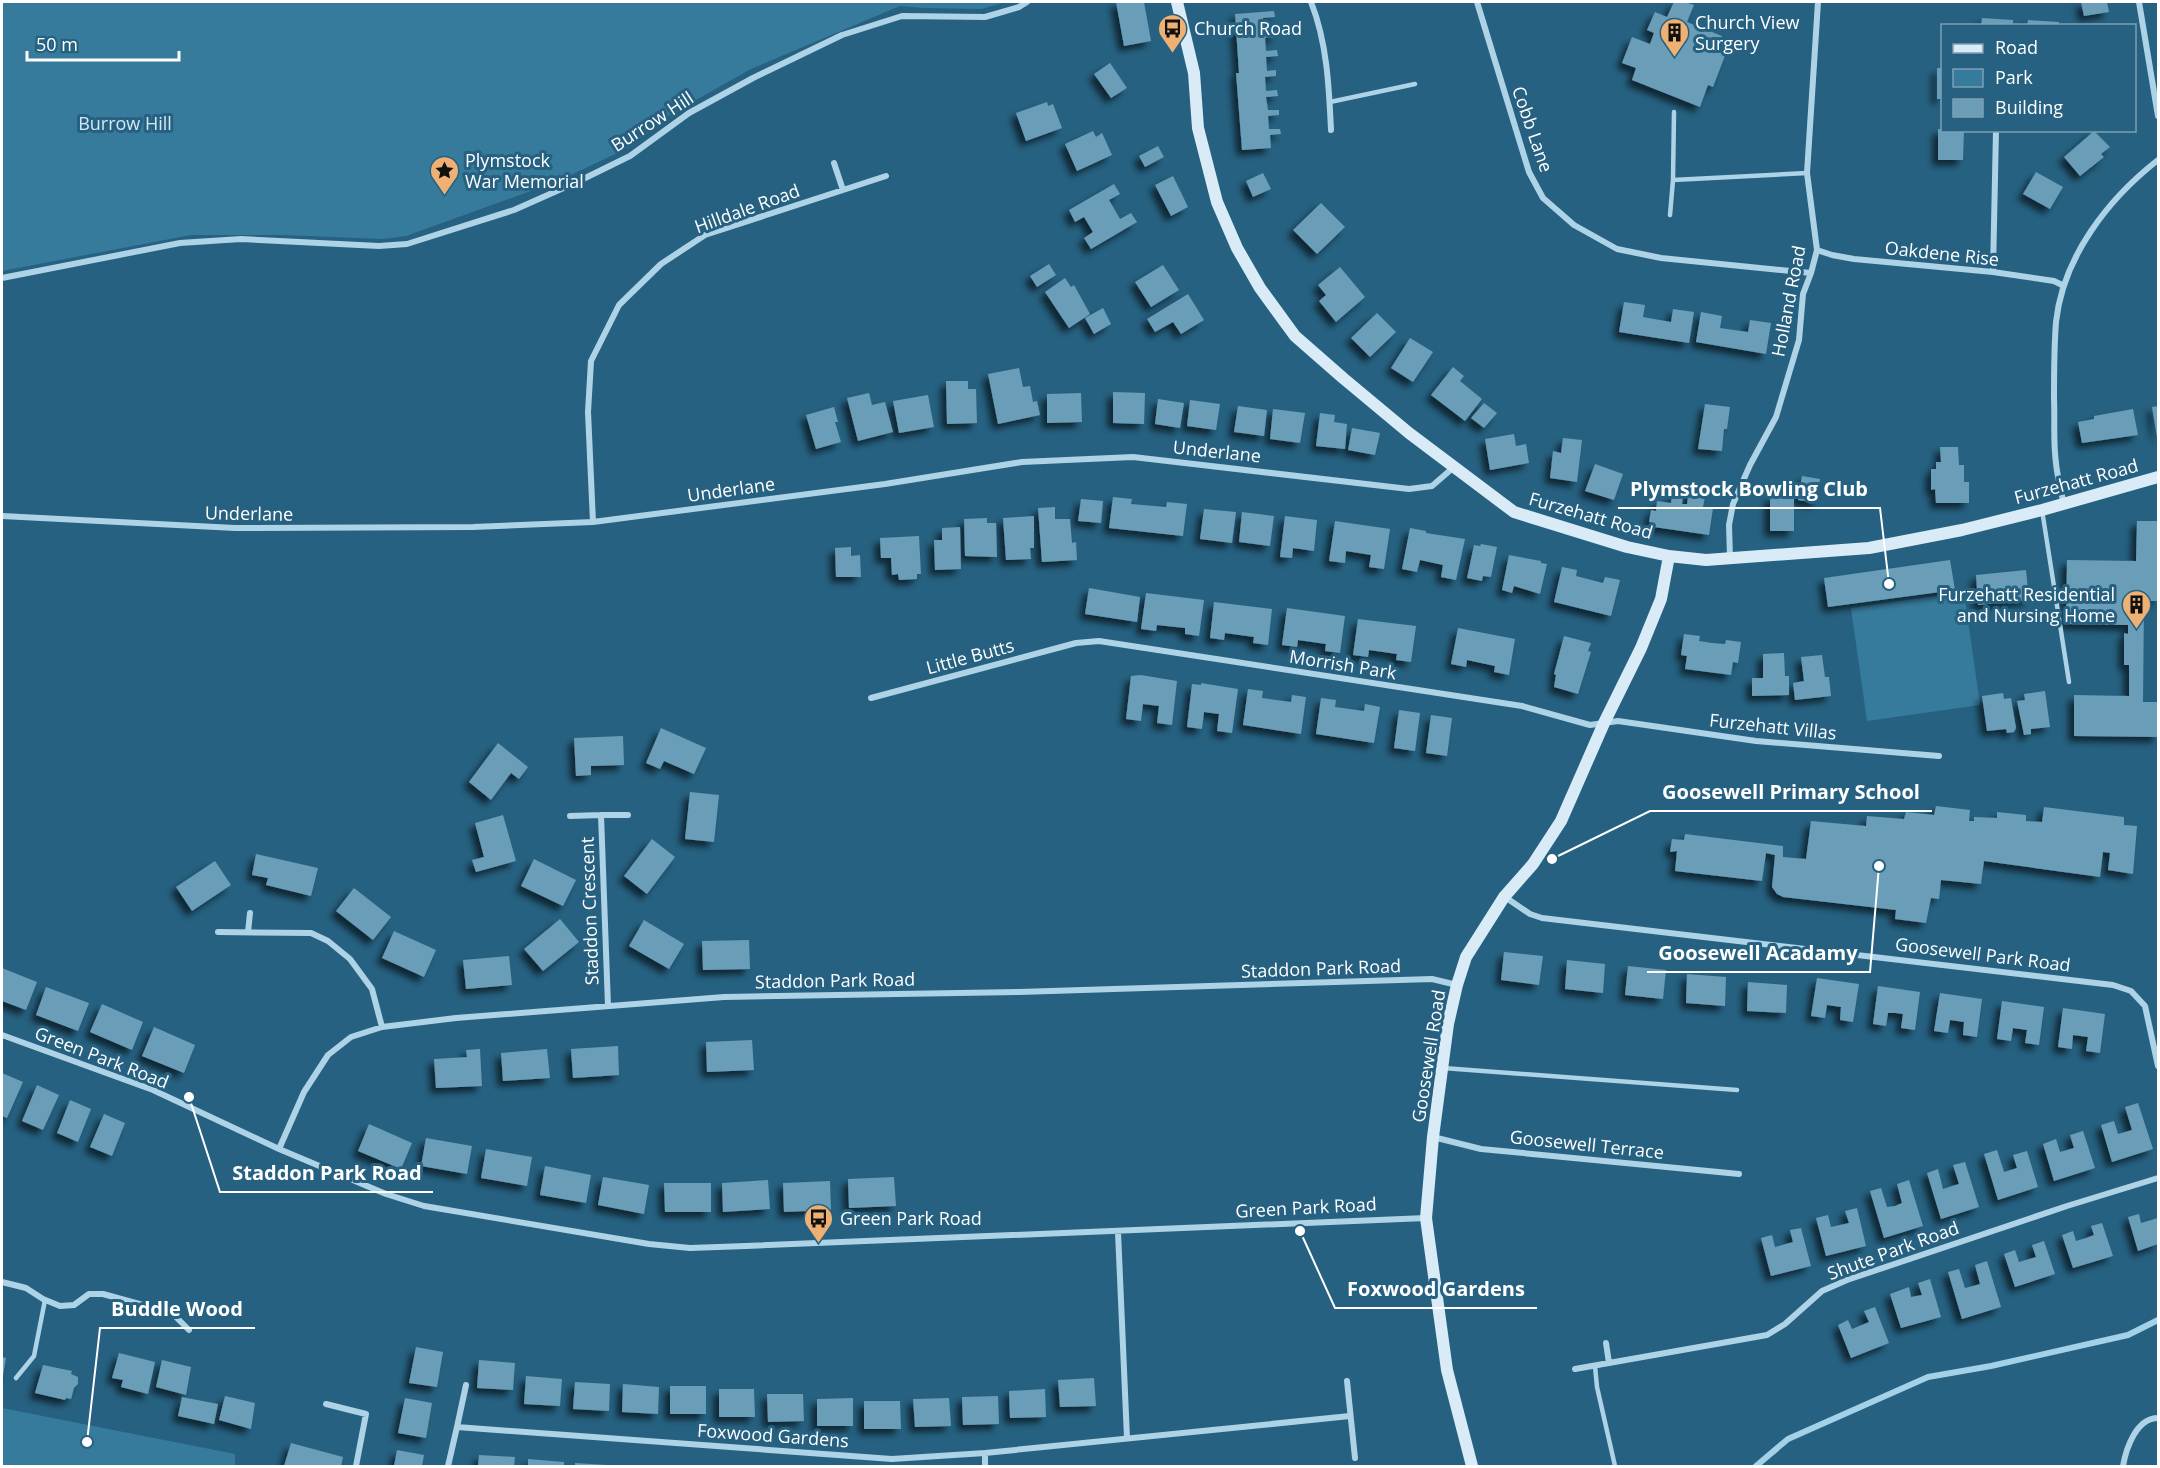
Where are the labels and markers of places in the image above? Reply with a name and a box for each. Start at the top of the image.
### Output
place label: Church View Surgery [1695,10,1799,55]
bus stop icon: Church Road [1157,12,1189,54]
place label: Church Road [1194,16,1302,40]
building icon: Church View Surgery [1658,16,1690,58]
place label: Plymstock War Memorial [465,148,584,193]
place icon: Plymstock War Memorial [428,154,460,196]
callout: Plymstock Bowling Club [1618,470,1880,508]
place label: Furzehatt Residential and Nursing Home [1938,582,2115,627]
building icon: Furzehatt Residential and Nursing Home [2120,588,2152,630]
callout: Goosewell Primary School [1650,773,1932,811]
callout: Goosewell Acadamy [1647,934,1870,972]
callout: Staddon Park Road [220,1154,433,1192]
bus stop icon: Green Park Road [803,1202,835,1244]
place label: Green Park Road [840,1206,982,1230]
callout: Foxwood Gardens [1335,1270,1537,1308]
callout: Buddle Wood [100,1290,255,1328]

